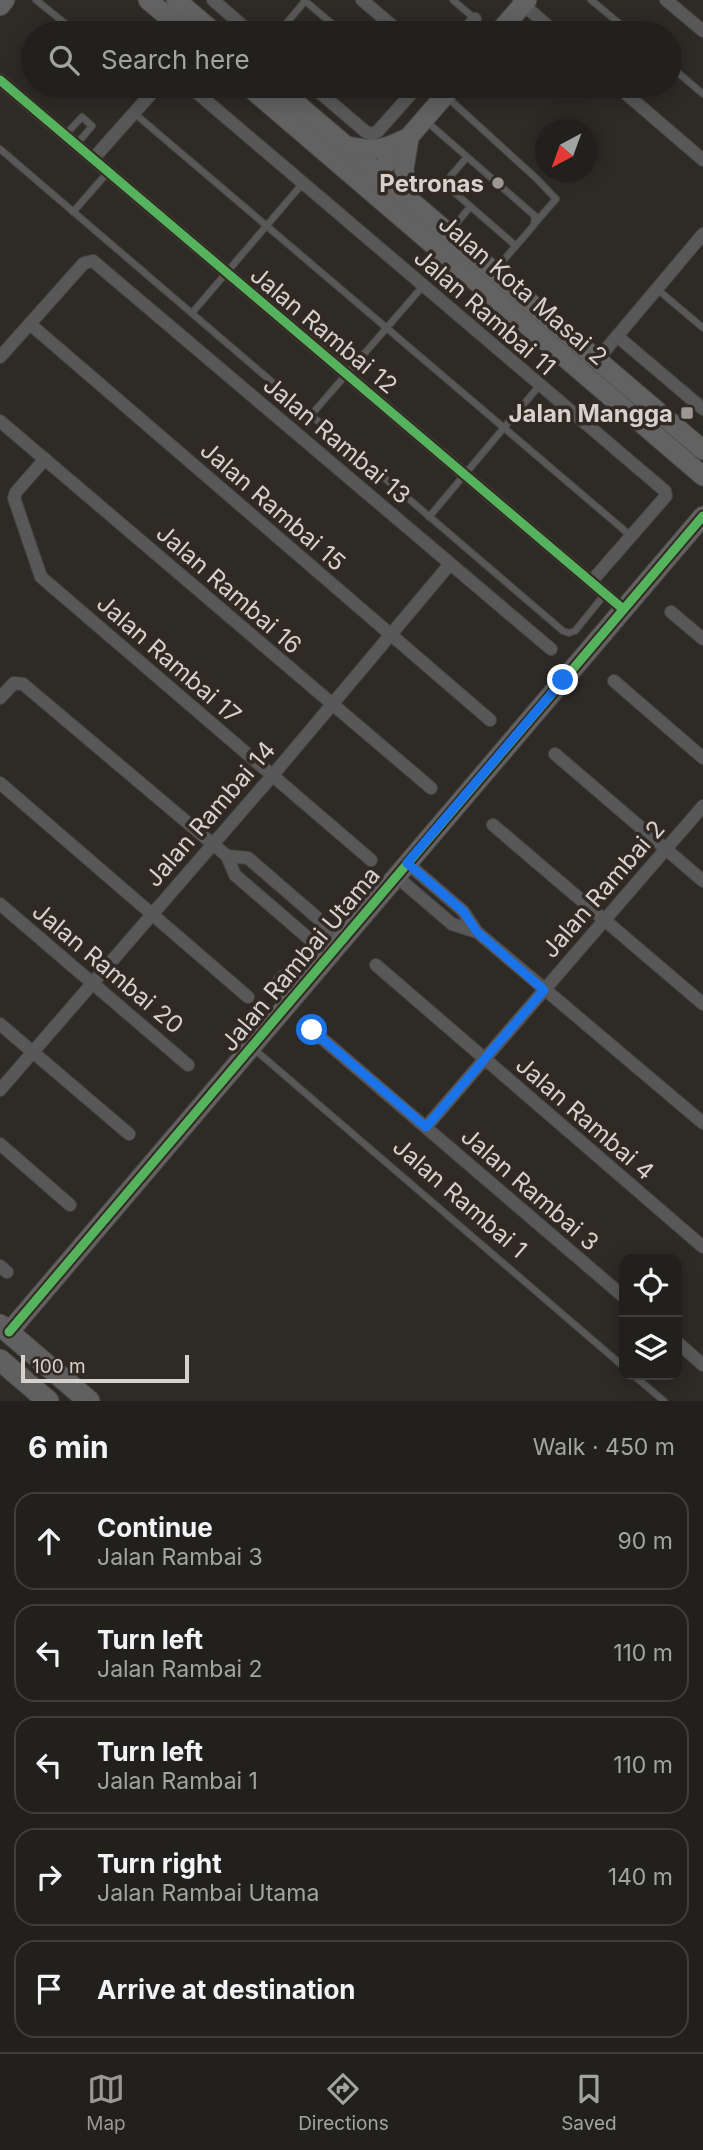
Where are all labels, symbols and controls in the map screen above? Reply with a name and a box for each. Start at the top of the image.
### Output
search box [21,21,682,98]
icon: search [45,41,83,79]
text: Search here [101,44,250,75]
north arrow [535,119,598,182]
place label: Petronas [379,169,484,198]
marker: Petronas [490,175,506,191]
street label: Jalan Kota Masai 2 [433,209,613,371]
street label: Jalan Rambai 11 [408,243,562,381]
street label: Jalan Rambai 12 [245,260,403,400]
street label: Jalan Rambai 13 [258,370,416,510]
place label: Jalan Mangga [508,399,673,428]
marker: Jalan Mangga [679,405,695,421]
street label: Jalan Rambai 15 [195,435,351,577]
street label: Jalan Rambai 16 [150,518,308,660]
street label: Jalan Rambai 17 [91,589,247,729]
route end [547,664,578,695]
street label: Jalan Rambai 14 [139,735,281,893]
street label: Jalan Rambai 2 [535,814,671,964]
street label: Jalan Rambai Utama [214,861,386,1057]
street label: Jalan Rambai 20 [27,896,189,1040]
route start [296,1014,327,1045]
street label: Jalan Rambai 4 [510,1050,660,1186]
street label: Jalan Rambai 3 [455,1121,605,1257]
street label: Jalan Rambai 1 [387,1132,533,1264]
map controls [619,1254,682,1380]
button: locate [619,1254,682,1317]
button: layers [619,1317,682,1380]
scale bar [21,1352,189,1384]
text: 100 m [32,1355,86,1378]
text: 6 min [28,1429,109,1465]
text: Walk · 450 m [533,1433,675,1461]
text: Continue [97,1512,213,1543]
icon: ahead [30,1522,68,1560]
text: 90 m [618,1527,673,1555]
text: Jalan Rambai 3 [97,1543,263,1571]
text: Turn left [97,1624,203,1655]
icon: left [30,1634,68,1672]
text: 110 m [613,1639,673,1667]
text: Jalan Rambai 2 [97,1655,263,1683]
text: Turn left [97,1736,203,1767]
icon: left [30,1746,68,1784]
text: 110 m [613,1751,673,1779]
text: Jalan Rambai 1 [97,1767,258,1795]
text: Turn right [97,1848,222,1879]
icon: right [30,1858,68,1896]
text: 140 m [608,1863,673,1891]
text: Jalan Rambai Utama [97,1879,319,1907]
icon: arrive [30,1970,68,2008]
text: Arrive at destination [97,1974,356,2005]
tab: Map [86,2070,126,2135]
tab: Directions [298,2070,389,2135]
tab: Saved [561,2070,617,2135]

